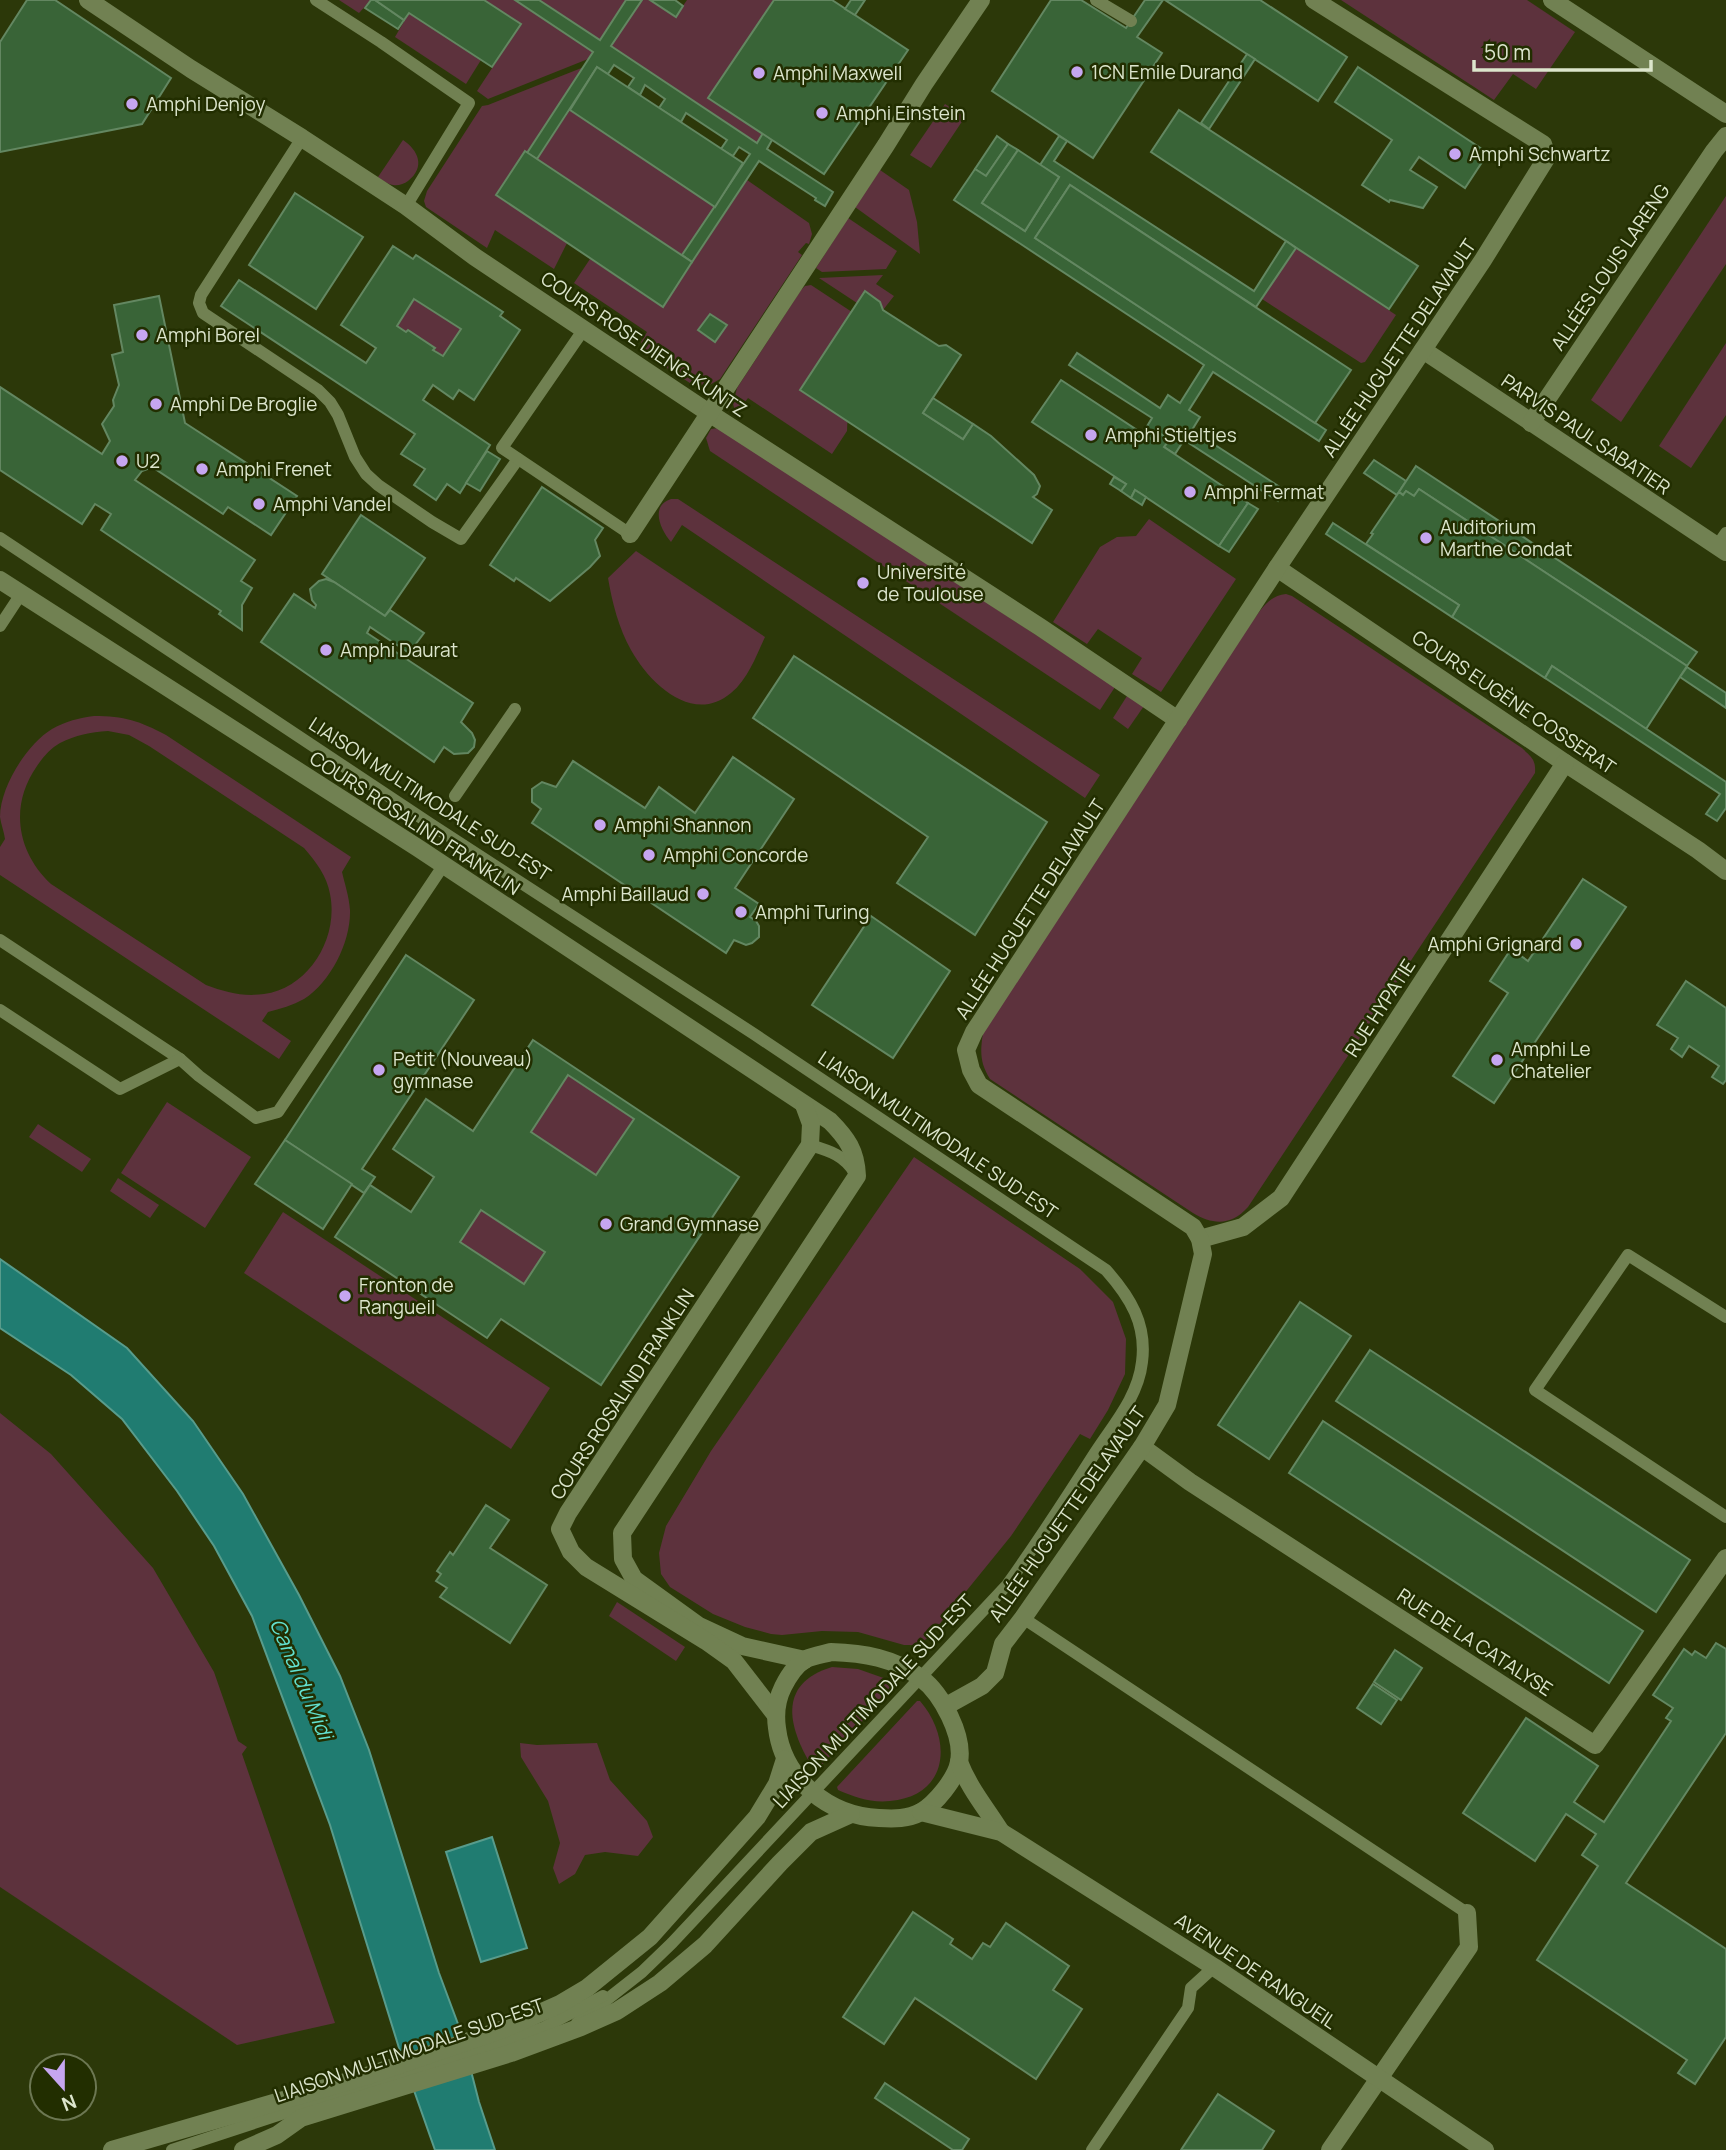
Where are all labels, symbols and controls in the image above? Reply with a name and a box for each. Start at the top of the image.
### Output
scale bar [1474,28,1651,72]
text: 50 m [1484,38,1531,66]
place label: 1CN Emile Durand [1091,59,1243,85]
place label: Amphi Maxwell [773,60,902,86]
marker: 1CN Emile Durand [1069,64,1085,80]
marker: Amphi Maxwell [751,65,767,81]
place label: Amphi Denjoy [146,91,265,117]
marker: Amphi Denjoy [124,96,140,112]
place label: Amphi Einstein [836,100,966,126]
marker: Amphi Einstein [814,105,830,121]
place label: Amphi Schwartz [1469,141,1611,167]
marker: Amphi Schwartz [1447,146,1463,162]
street label: ALLÉES LOUIS LARENG [1545,179,1675,355]
street label: ALLÉE HUGUETTE DELAVAULT [1316,233,1482,462]
street label: COURS ROSE DIENG-KUNTZ [536,265,752,423]
place label: Amphi Borel [156,322,260,348]
marker: Amphi Borel [134,327,150,343]
street label: PARVIS PAUL SABATIER [1496,368,1676,500]
place label: Amphi De Broglie [170,391,317,417]
marker: Amphi De Broglie [148,396,164,412]
place label: Amphi Stieltjes [1105,422,1237,448]
marker: Amphi Stieltjes [1083,427,1099,443]
place label: U2 [136,448,160,474]
marker: U2 [114,453,130,469]
place label: Amphi Frenet [216,456,332,482]
marker: Amphi Frenet [194,461,210,477]
place label: Amphi Fermat [1204,479,1324,505]
marker: Amphi Fermat [1182,484,1198,500]
place label: Amphi Vandel [273,491,391,517]
marker: Amphi Vandel [251,496,267,512]
place label: Auditorium Marthe Condat [1440,514,1573,562]
marker: Auditorium Marthe Condat [1418,530,1434,546]
place label: Université de Toulouse [877,559,984,607]
marker: Université de Toulouse [855,575,871,591]
street label: COURS EUGÈNE COSSERAT [1407,624,1621,780]
place label: Amphi Daurat [340,637,458,663]
marker: Amphi Daurat [318,642,334,658]
street label: LIAISON MULTIMODALE SUD-EST [304,711,556,887]
street label: COURS ROSALIND FRANKLIN [305,745,525,901]
street label: ALLÉE HUGUETTE DELAVAULT [949,793,1111,1024]
place label: Amphi Shannon [614,812,752,838]
marker: Amphi Shannon [592,817,608,833]
place label: Amphi Concorde [663,842,808,868]
marker: Amphi Concorde [641,847,657,863]
place label: Amphi Baillaud [561,881,689,907]
marker: Amphi Baillaud [695,886,711,902]
place label: Amphi Turing [755,899,869,925]
marker: Amphi Turing [733,904,749,920]
place label: Amphi Grignard [1427,931,1562,957]
marker: Amphi Grignard [1568,936,1584,952]
street label: RUE HYPATIE [1339,954,1421,1062]
place label: Amphi Le Chatelier [1511,1036,1592,1084]
street label: LIAISON MULTIMODALE SUD-EST [813,1045,1063,1225]
place label: Petit (Nouveau) gymnase [393,1046,533,1094]
marker: Amphi Le Chatelier [1489,1052,1505,1068]
marker: Petit (Nouveau) gymnase [371,1062,387,1078]
place label: Grand Gymnase [620,1211,759,1237]
marker: Grand Gymnase [598,1216,614,1232]
place label: Fronton de Rangueil [359,1272,454,1320]
street label: COURS ROSALIND FRANKLIN [544,1284,700,1504]
marker: Fronton de Rangueil [337,1288,353,1304]
street label: ALLÉE HUGUETTE DELAVAULT [983,1401,1152,1627]
street label: RUE DE LA CATALYSE [1392,1582,1558,1702]
street label: LIAISON MULTIMODALE SUD-EST [767,1588,980,1813]
water label: Canal du Midi [264,1614,341,1746]
street label: AVENUE DE RANGUEIL [1170,1907,1342,2035]
street label: LIAISON MULTIMODALE SUD-EST [271,1991,548,2108]
north arrow [28,2052,98,2122]
text: N [58,2088,80,2117]

